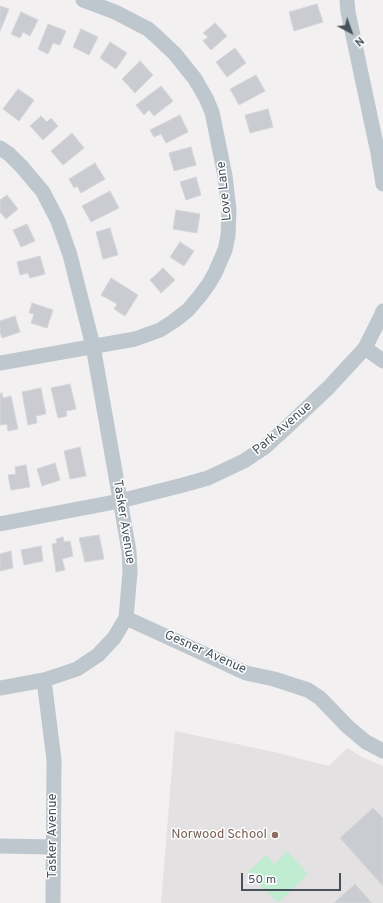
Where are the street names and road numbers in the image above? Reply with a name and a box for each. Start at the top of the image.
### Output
street label: Love Lane [214,160,236,222]
street label: Park Avenue [250,399,316,459]
street label: Tasker Avenue [109,479,137,565]
street label: Gesner Avenue [162,628,248,678]
street label: Tasker Avenue [45,794,61,878]

